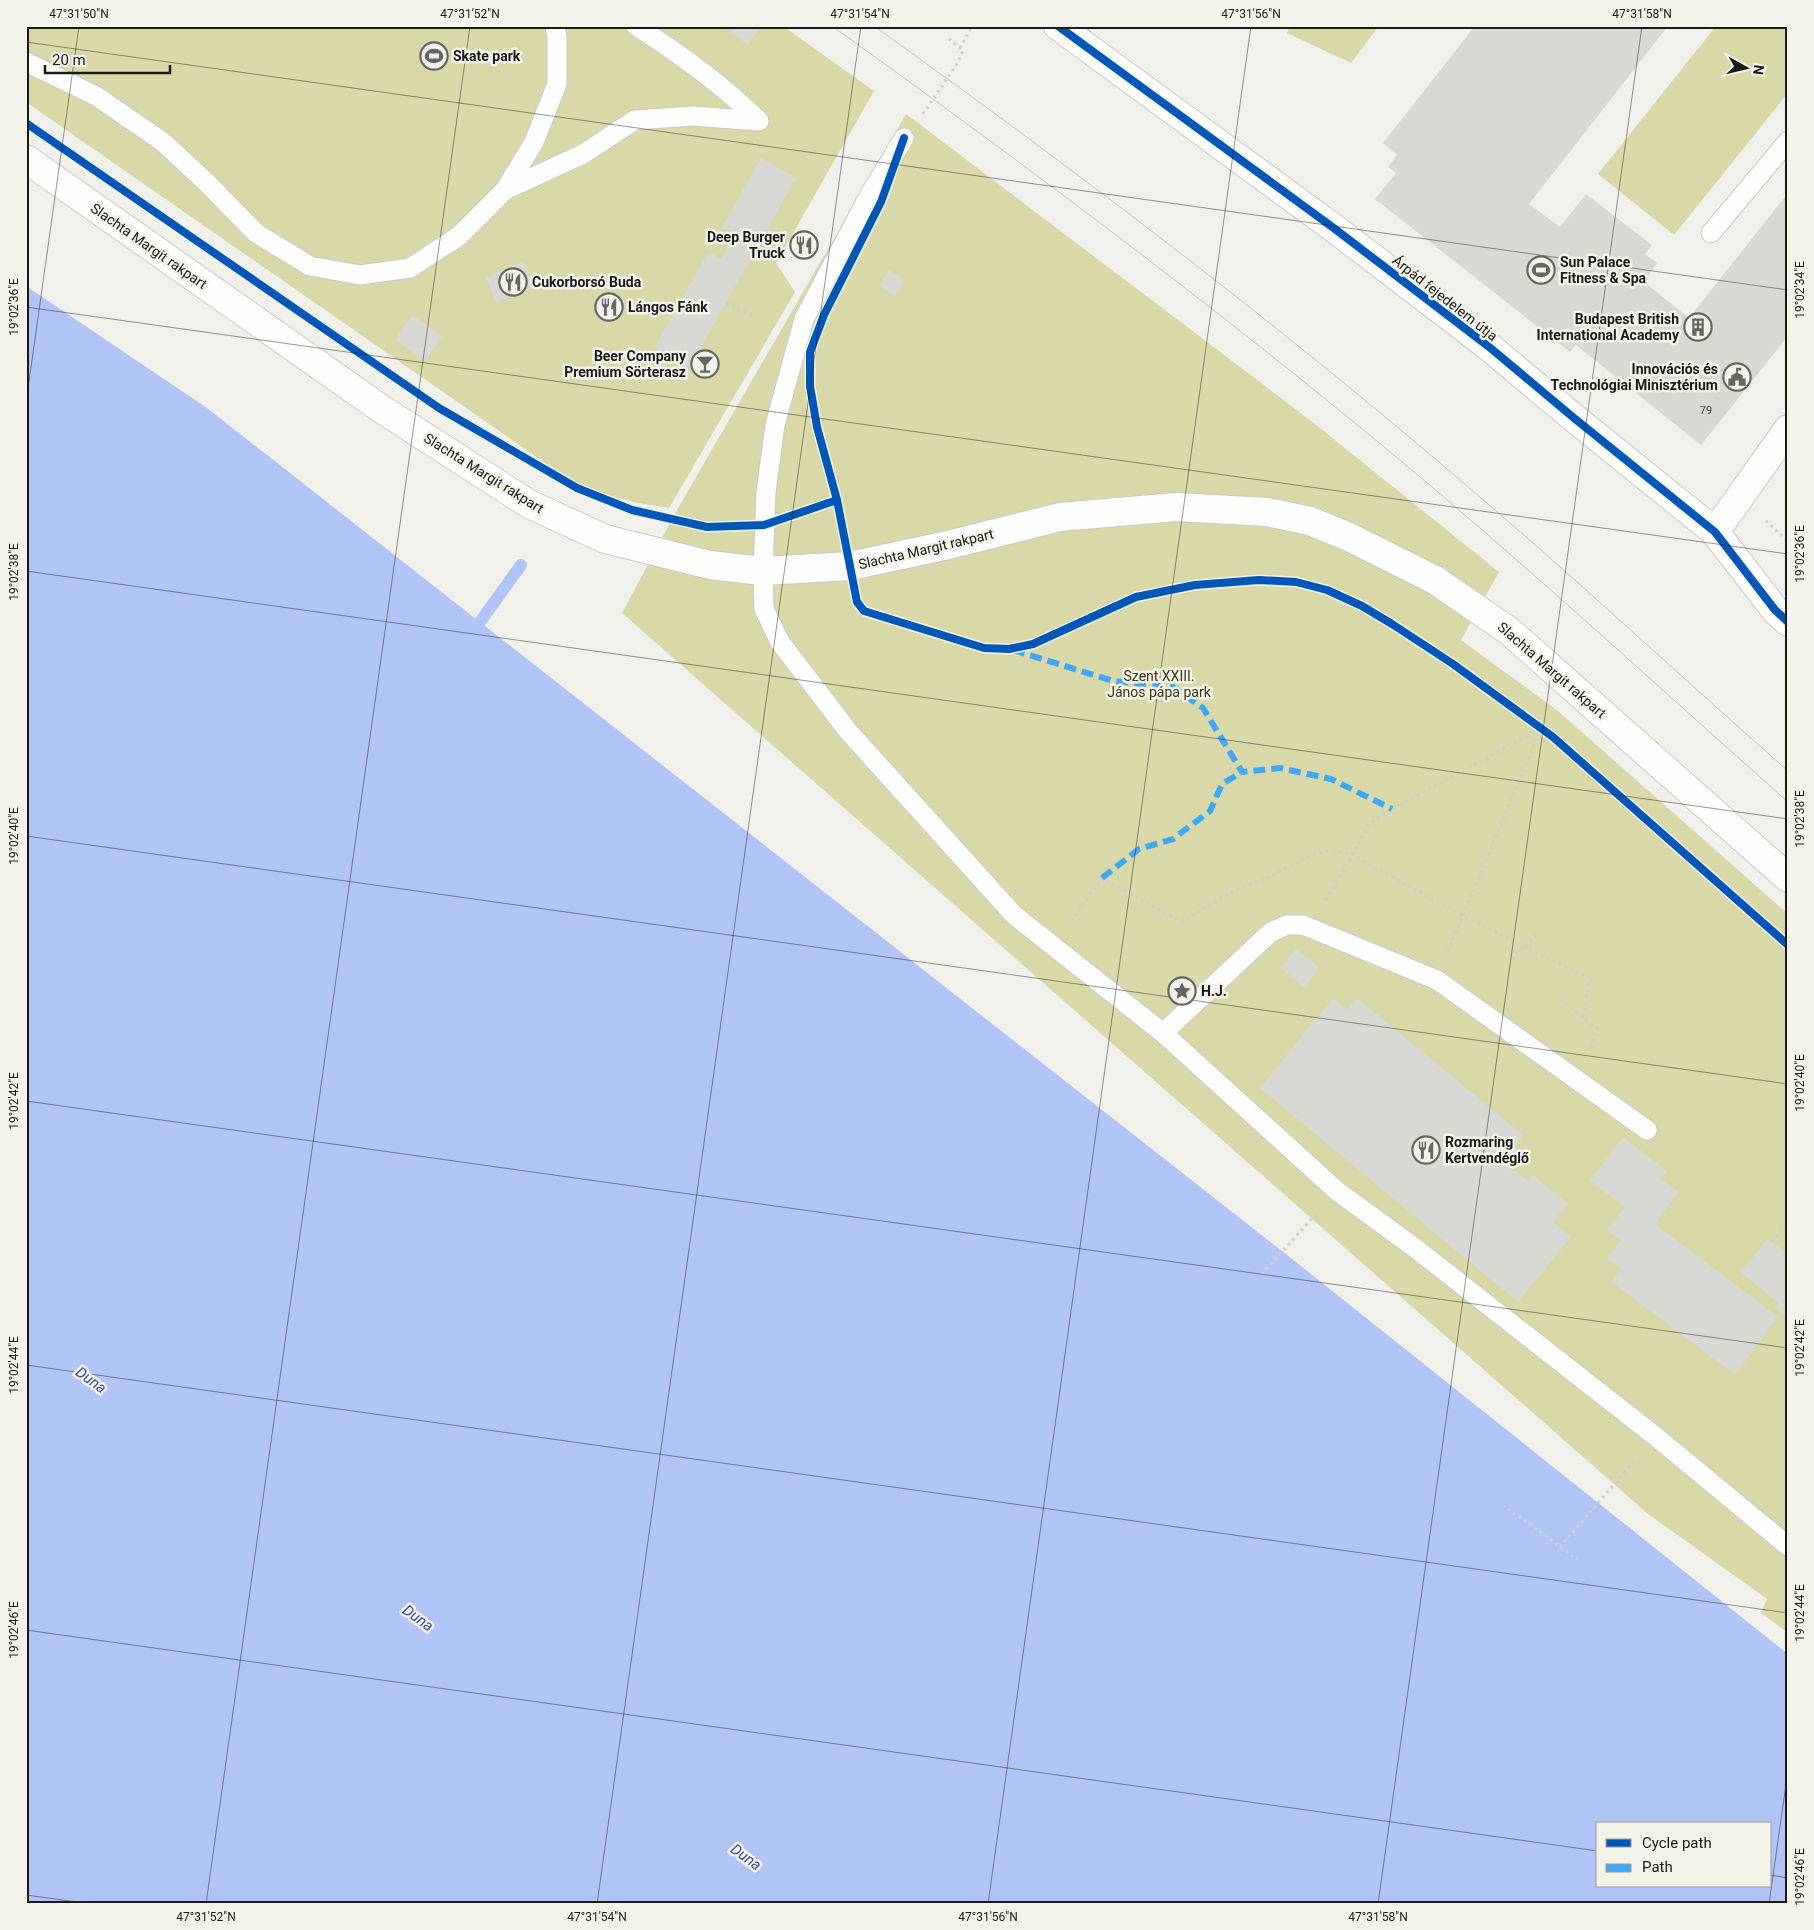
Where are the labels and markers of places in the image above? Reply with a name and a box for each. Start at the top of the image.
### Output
sports icon: Skate park [419,41,449,71]
place label: Skate park [453,48,521,64]
place label: Deep Burger Truck [707,229,786,261]
restaurant icon: Deep Burger Truck [789,230,819,260]
place label: Sun Palace Fitness & Spa [1560,254,1647,286]
sports icon: Sun Palace Fitness & Spa [1526,255,1556,285]
restaurant icon: Cukorborsó Buda [498,267,528,297]
place label: Cukorborsó Buda [532,274,642,290]
restaurant icon: Lángos Fánk [594,292,624,322]
place label: Lángos Fánk [628,299,708,315]
place label: Budapest British International Academy [1537,311,1680,343]
building icon: Budapest British International Academy [1683,312,1713,342]
place label: Beer Company Premium Sörterasz [564,348,687,380]
bar icon: Beer Company Premium Sörterasz [690,349,720,379]
place label: Innovációs és Technológiai Minisztérium [1551,361,1718,393]
public building icon: Innovációs és Technológiai Minisztérium [1722,362,1752,392]
place icon: H.J. [1167,976,1197,1006]
place label: H.J. [1201,983,1227,999]
place label: Rozmaring Kertvendéglő [1445,1134,1529,1166]
restaurant icon: Rozmaring Kertvendéglő [1411,1135,1441,1165]

